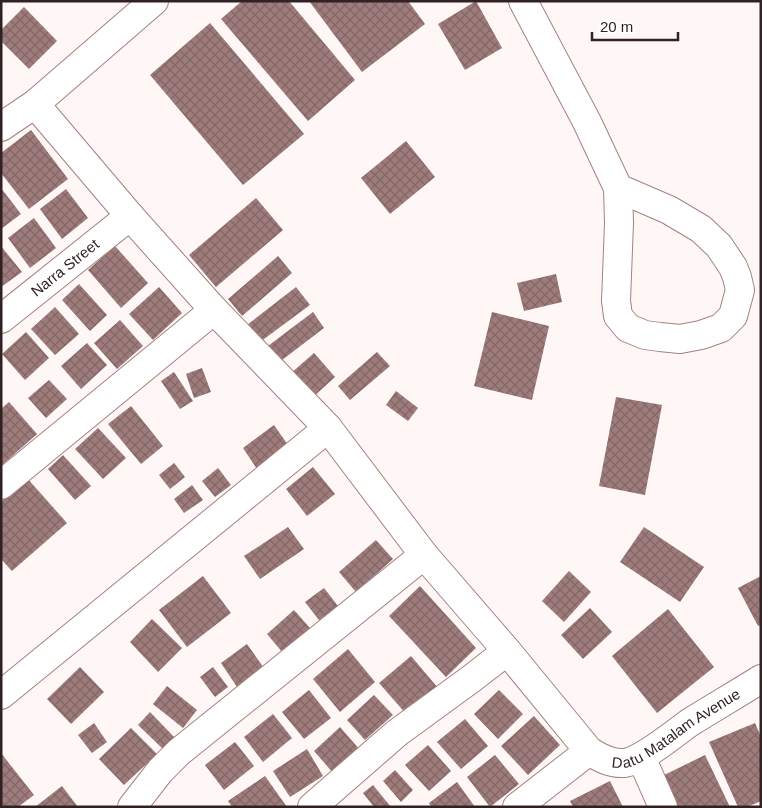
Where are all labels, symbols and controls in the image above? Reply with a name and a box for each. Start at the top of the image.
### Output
scale bar [592,10,678,42]
text: 20 m [600,18,633,35]
street label: Narra Street [28,235,103,300]
street label: Datu Matalam Avenue [611,685,743,771]

